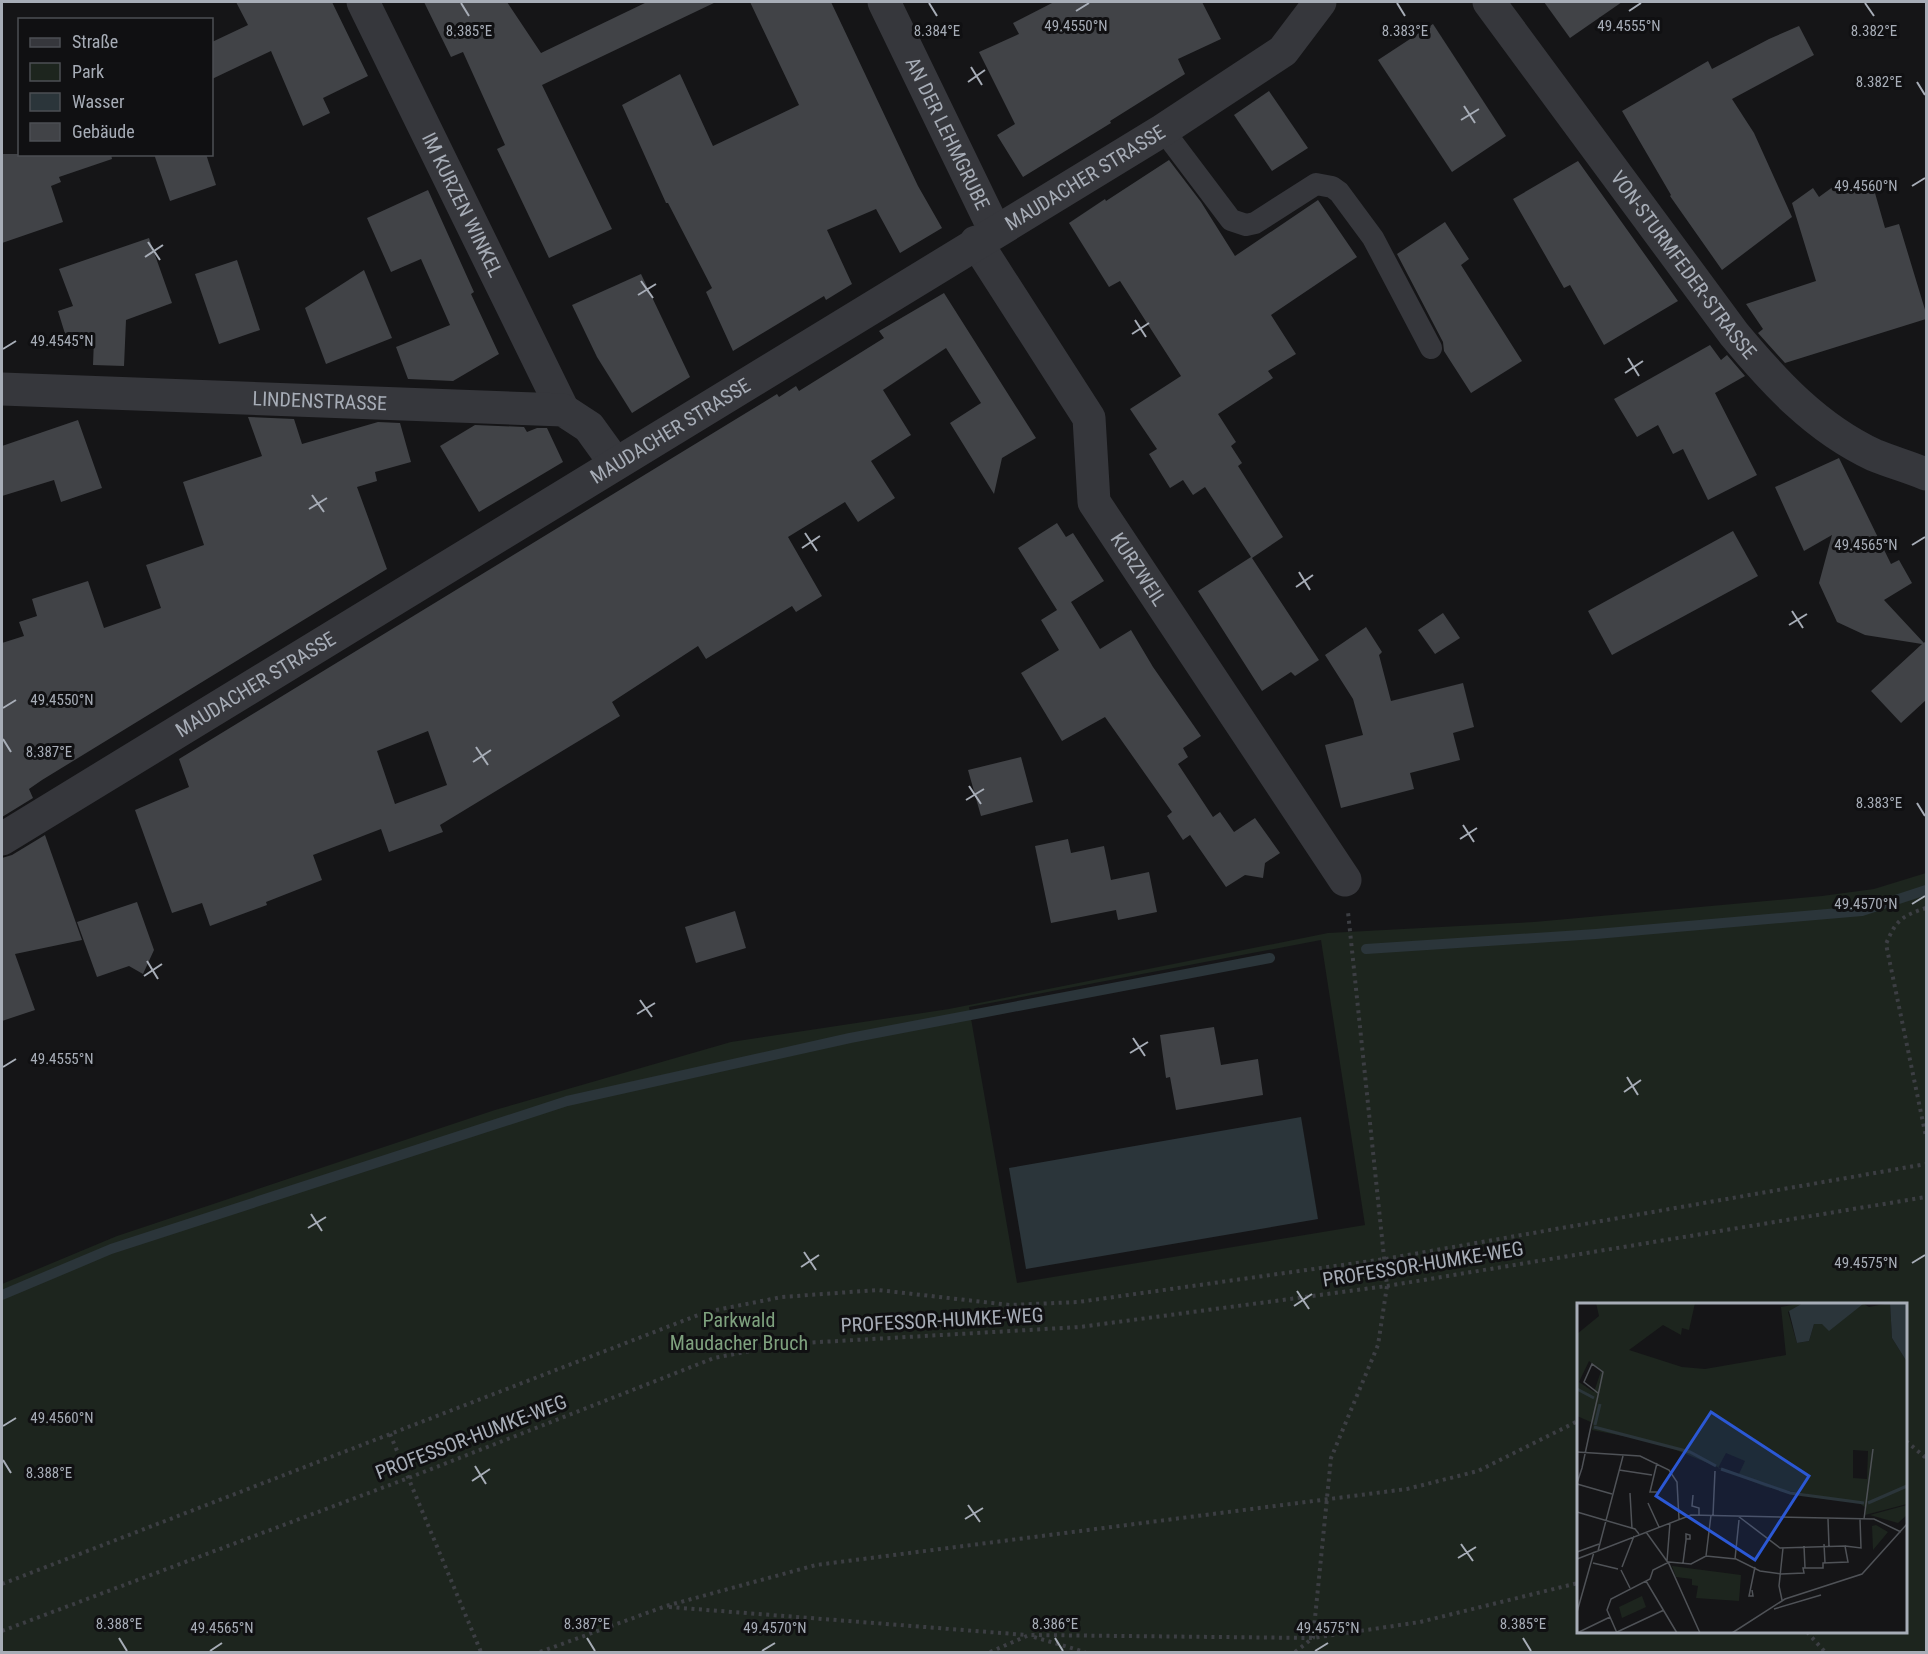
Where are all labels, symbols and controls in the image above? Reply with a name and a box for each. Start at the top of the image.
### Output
text: 49.4550°N [1044,17,1108,35]
text: 49.4555°N [1597,17,1661,35]
legend [18,18,213,156]
text: 8.385°E [446,22,492,40]
text: 8.384°E [914,22,960,40]
text: 8.383°E [1382,22,1428,40]
text: 8.382°E [1851,22,1897,40]
text: Straße [72,31,118,52]
street label: AN DER LEHMGRUBE [901,53,995,214]
text: Park [72,61,104,82]
text: 8.382°E [1856,73,1902,91]
text: Wasser [72,91,125,112]
street label: MAUDACHER STRASSE [1001,120,1169,236]
text: Gebäude [72,121,135,142]
street label: IM KURZEN WINKEL [417,129,508,281]
street label: VON-STURMFEDER-STRASSE [1606,166,1762,364]
text: 49.4560°N [1834,177,1898,195]
text: 49.4545°N [30,332,94,350]
street label: MAUDACHER STRASSE [586,373,755,489]
street label: LINDENSTRASSE [252,386,387,415]
street label: KURZWEIL [1106,528,1172,610]
text: 49.4565°N [1834,536,1898,554]
street label: MAUDACHER STRASSE [171,626,340,742]
text: 49.4550°N [30,691,94,709]
text: 8.387°E [26,743,72,761]
text: 8.383°E [1856,794,1902,812]
text: 49.4570°N [1834,895,1898,913]
text: 49.4555°N [30,1050,94,1068]
street label: PROFESSOR-HUMKE-WEG [1321,1236,1525,1292]
text: 49.4575°N [1834,1254,1898,1272]
street label: PROFESSOR-HUMKE-WEG [840,1303,1044,1337]
inset map [1577,1303,1907,1633]
park label: Parkwald Maudacher Bruch [670,1308,808,1355]
street label: PROFESSOR-HUMKE-WEG [372,1389,570,1485]
text: 49.4560°N [30,1409,94,1427]
text: 8.388°E [26,1464,72,1482]
text: 8.388°E [96,1615,142,1633]
text: 8.387°E [564,1615,610,1633]
text: 8.386°E [1032,1615,1078,1633]
text: 8.385°E [1500,1615,1546,1633]
text: 49.4565°N [190,1619,254,1637]
text: 49.4570°N [743,1619,807,1637]
text: 49.4575°N [1296,1619,1360,1637]

